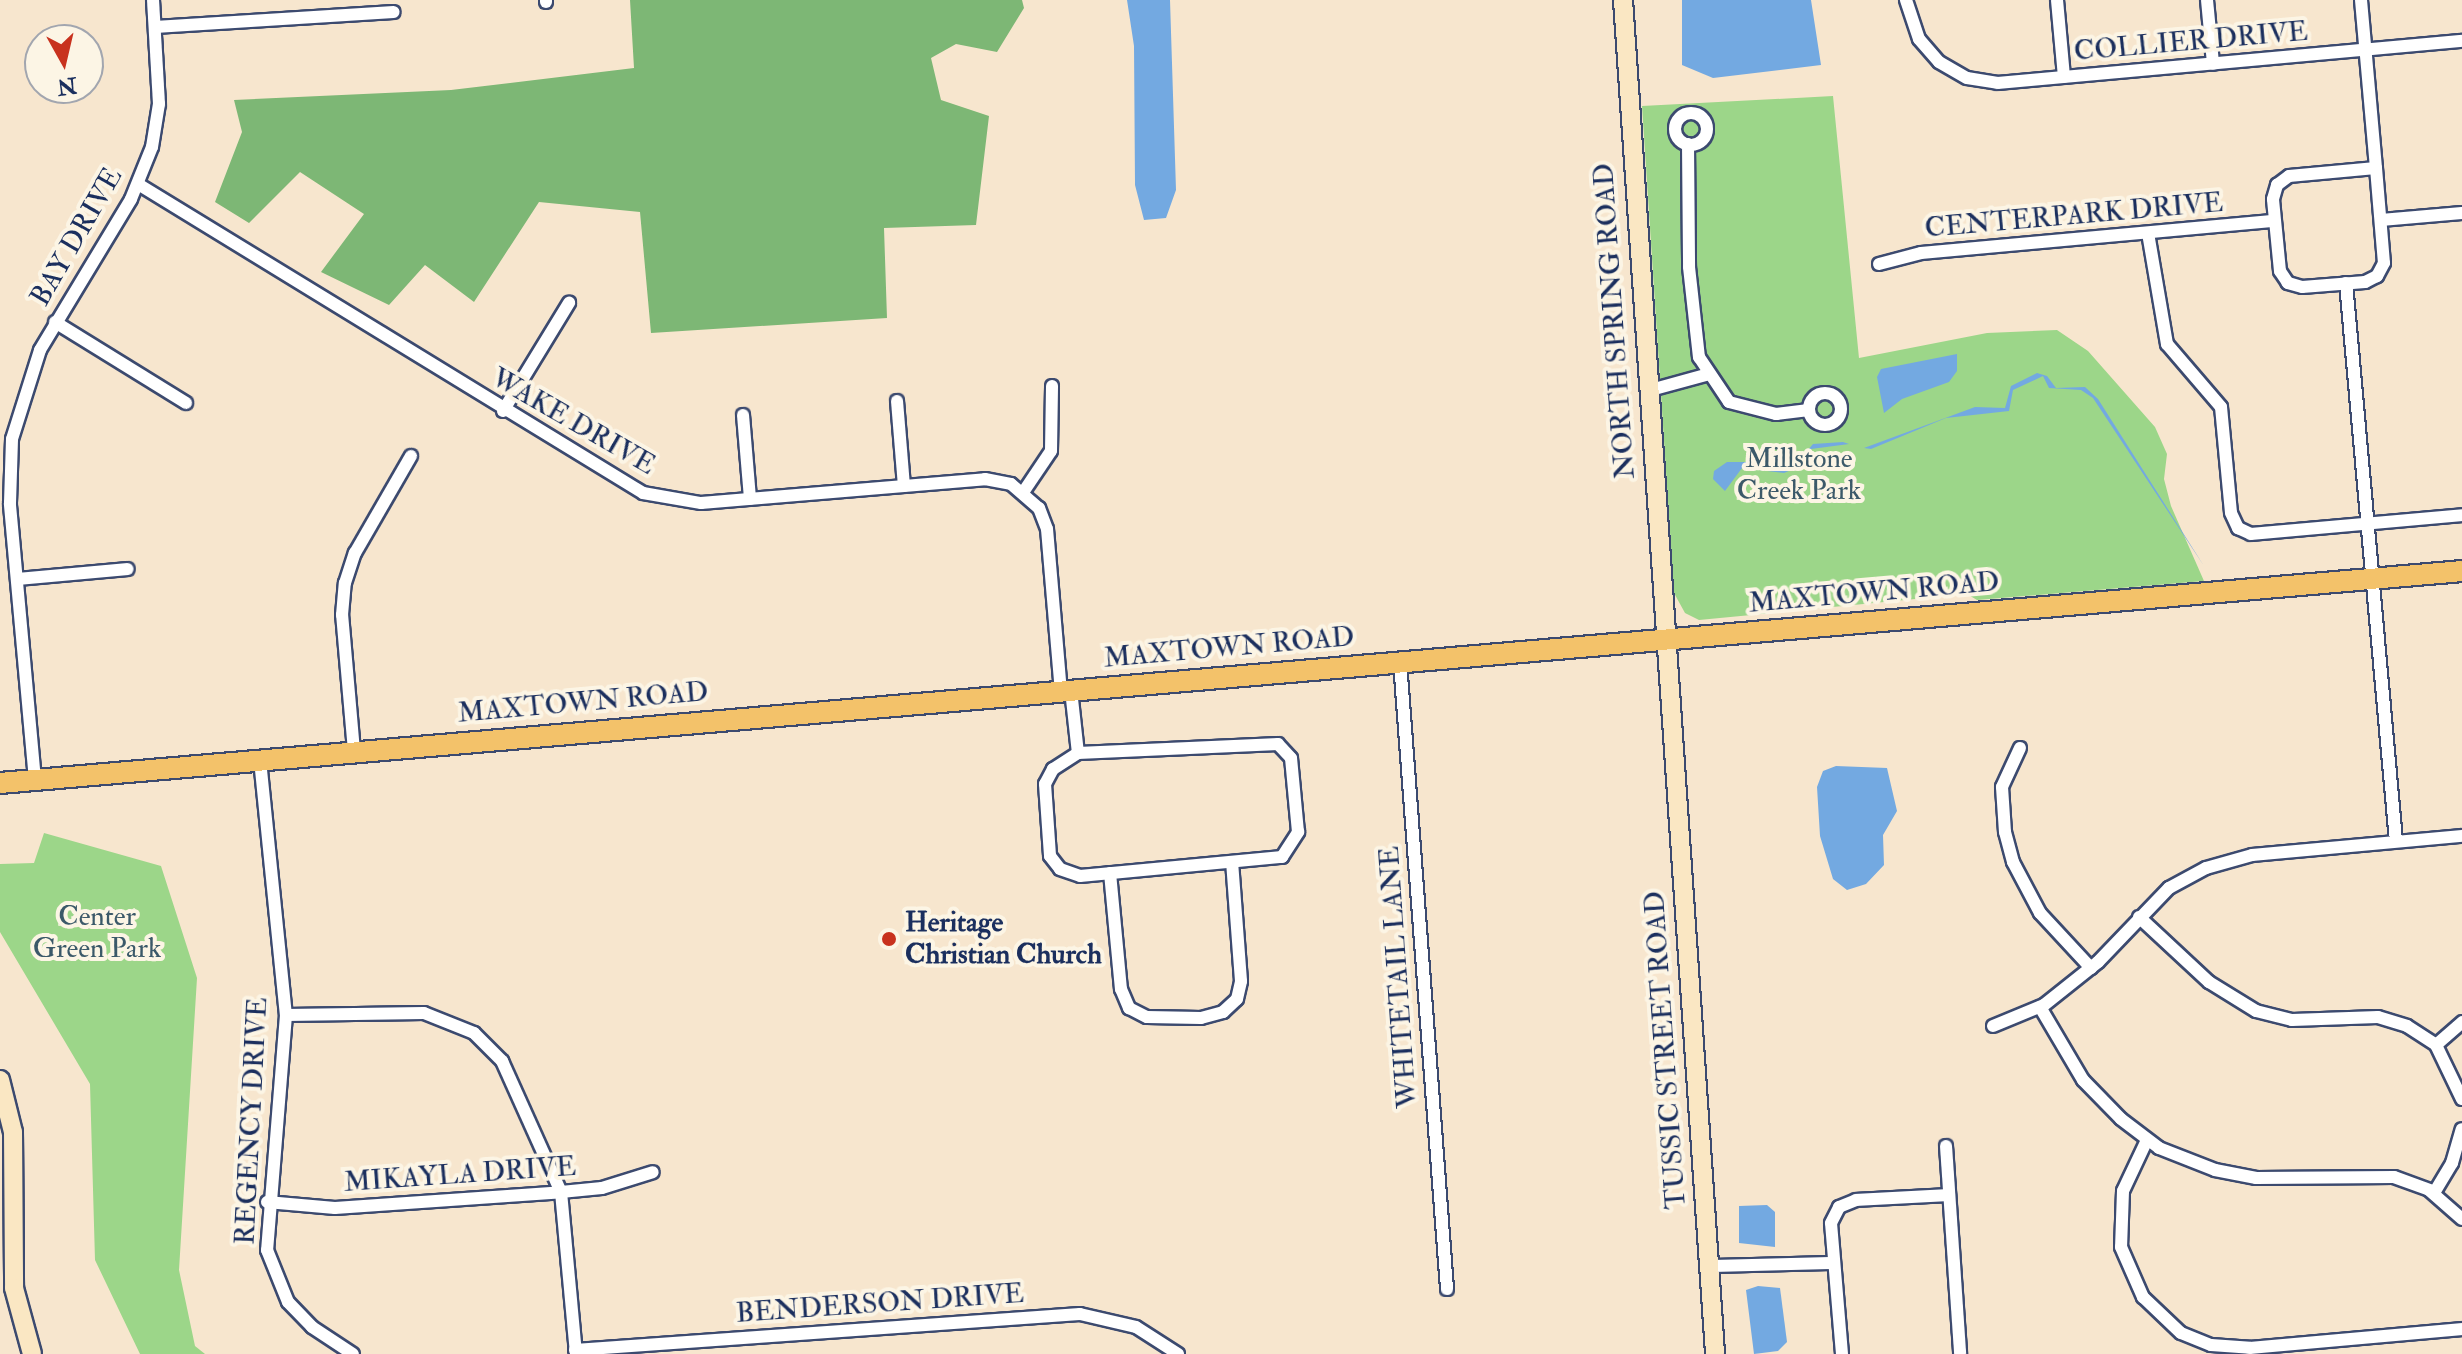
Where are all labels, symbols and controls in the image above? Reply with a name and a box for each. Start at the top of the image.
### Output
street label: COLLIER DRIVE [2073,15,2309,69]
north arrow [24,24,104,104]
text: N [55,71,79,101]
street label: BAY DRIVE [24,162,130,312]
street label: NORTH SPRING ROAD [1587,162,1643,480]
street label: CENTERPARK DRIVE [1923,186,2225,246]
street label: WAKE DRIVE [485,361,661,483]
park label: Millstone Creek Park [1737,442,1861,508]
street label: MAXTOWN ROAD [1747,565,2001,621]
street label: MAXTOWN ROAD [1102,620,1356,676]
street label: MAXTOWN ROAD [456,675,710,731]
street label: WHITETAIL LANE [1373,845,1425,1109]
street label: TUSSIC STREET ROAD [1638,890,1694,1210]
park label: Center Green Park [33,900,161,966]
place label: Heritage Christian Church [905,906,1102,972]
marker: Heritage Christian Church [880,930,898,948]
street label: REGENCY DRIVE [229,996,275,1246]
street label: MIKAYLA DRIVE [343,1150,577,1200]
street label: BENDERSON DRIVE [735,1277,1025,1331]

